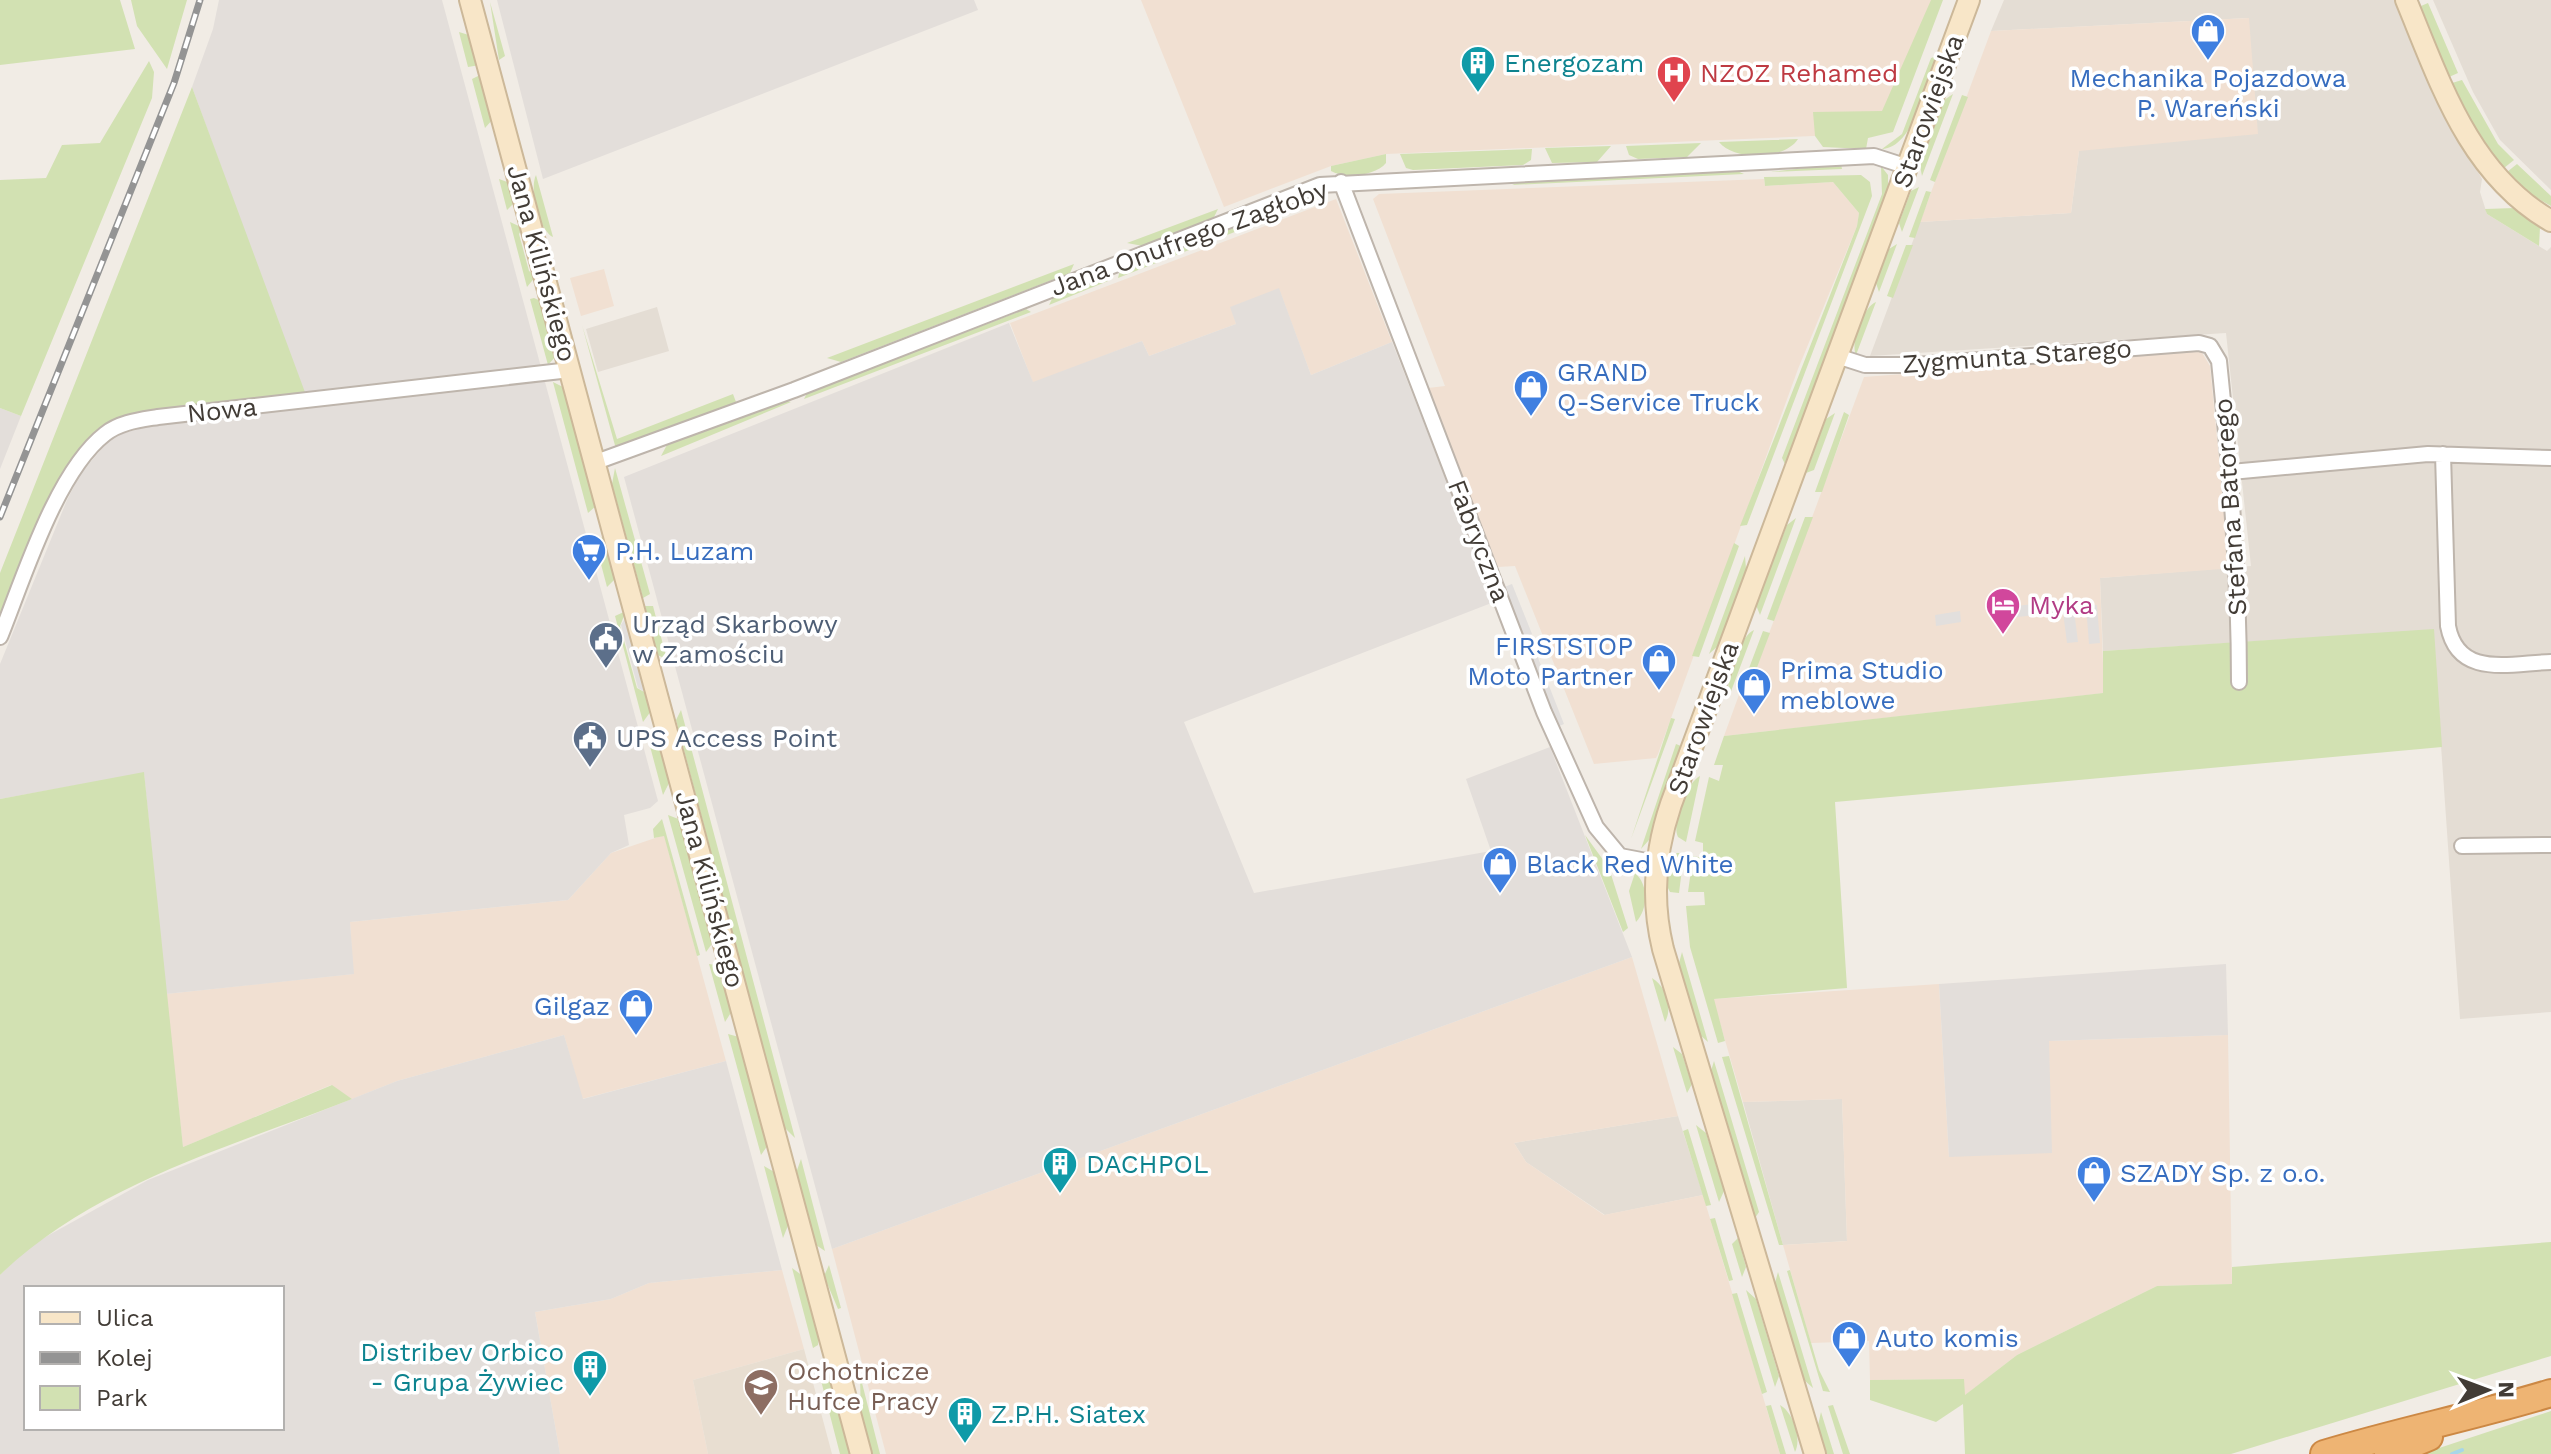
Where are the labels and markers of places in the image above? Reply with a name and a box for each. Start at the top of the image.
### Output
shop icon: Mechanika Pojazdowa P. Wareński [2189,12,2227,62]
building icon: Energozam [1459,44,1497,94]
place label: Energozam [1504,48,1644,78]
hospital icon: NZOZ Rehamed [1655,54,1693,104]
place label: NZOZ Rehamed [1700,58,1898,88]
place label: Mechanika Pojazdowa P. Wareński [2069,63,2347,123]
place label: GRAND Q-Service Truck [1557,357,1760,417]
shop icon: GRAND Q-Service Truck [1512,368,1550,418]
supermarket icon: P.H. Luzam [570,532,608,582]
place label: P.H. Luzam [615,536,754,566]
hotel icon: Myka [1984,586,2022,636]
place label: Myka [2029,590,2094,620]
place label: Urząd Skarbowy w Zamościu [632,609,838,669]
public building icon: Urząd Skarbowy w Zamościu [587,620,625,670]
place label: FIRSTSTOP Moto Partner [1467,631,1633,691]
shop icon: FIRSTSTOP Moto Partner [1640,642,1678,692]
place label: Prima Studio meblowe [1780,655,1944,715]
shop icon: Prima Studio meblowe [1735,666,1773,716]
public building icon: UPS Access Point [571,719,609,769]
place label: UPS Access Point [616,723,837,753]
shop icon: Black Red White [1481,845,1519,895]
place label: Black Red White [1526,849,1734,879]
shop icon: Gilgaz [617,987,655,1037]
place label: Gilgaz [534,991,610,1021]
building icon: DACHPOL [1041,1145,1079,1195]
place label: DACHPOL [1086,1149,1209,1179]
shop icon: SZADY Sp. z o.o. [2075,1154,2113,1204]
place label: SZADY Sp. z o.o. [2120,1158,2325,1188]
shop icon: Auto komis [1830,1319,1868,1369]
place label: Auto komis [1875,1323,2019,1353]
place label: Distribev Orbico - Grupa Żywiec [360,1337,564,1397]
building icon: Distribev Orbico - Grupa Żywiec [571,1348,609,1398]
place label: Ochotnicze Hufce Pracy [787,1356,939,1416]
school or university icon: Ochotnicze Hufce Pracy [742,1367,780,1417]
building icon: Z.P.H. Siatex [946,1395,984,1445]
place label: Z.P.H. Siatex [991,1399,1146,1429]

